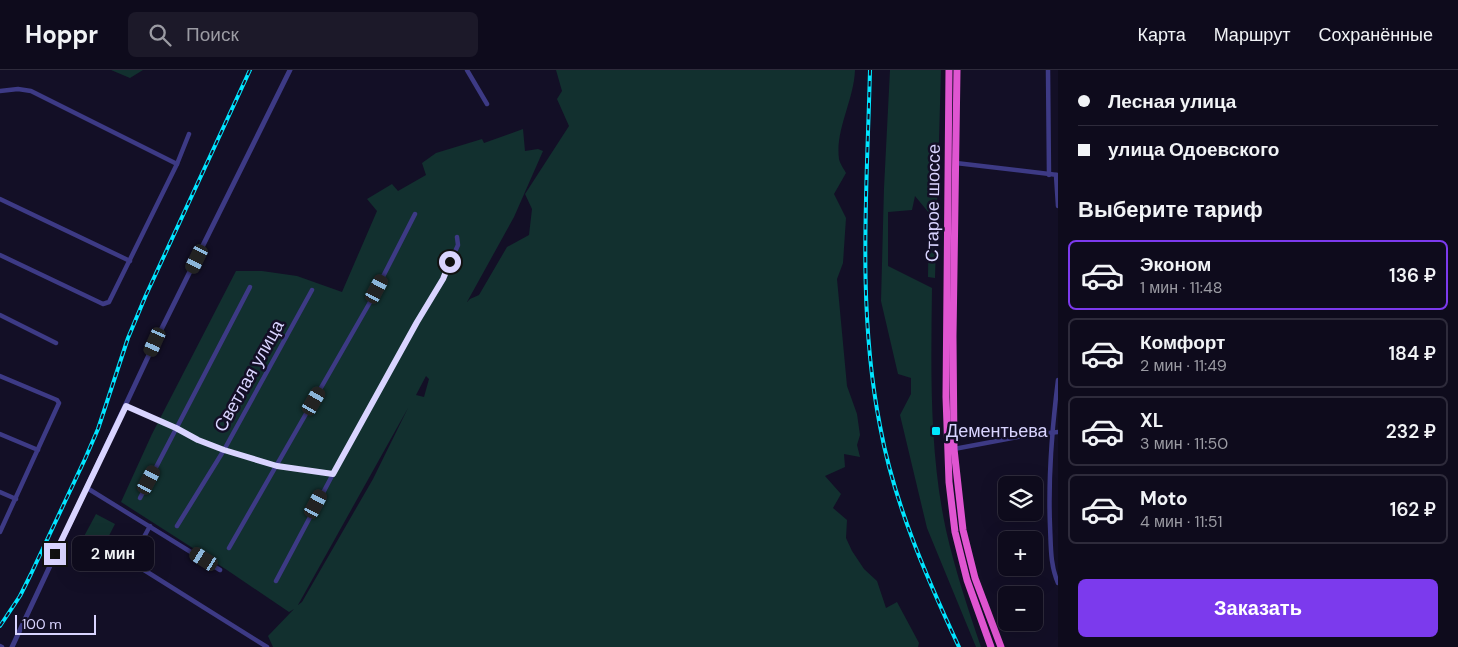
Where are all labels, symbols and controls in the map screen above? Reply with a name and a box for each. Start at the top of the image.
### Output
search box [128,12,478,57]
text: Hoppr [25,19,98,50]
icon: search [146,21,174,49]
text: Поиск [186,22,239,47]
text: Карта [1138,23,1186,47]
text: Маршрут [1214,23,1290,47]
text: Сохранённые [1318,23,1433,47]
text: Лесная улица [1108,89,1236,114]
text: улица Одоевского [1108,137,1279,162]
street label: Старое шоссе [920,144,946,262]
text: Выберите тариф [1078,195,1263,224]
car [183,242,210,276]
route start [439,251,461,273]
text: Эконом [1140,252,1211,277]
icon: car [1080,253,1125,298]
text: 136 ₽ [1389,263,1436,288]
car [363,272,390,306]
text: 1 мин · 11:48 [1140,277,1222,298]
street label: Светлая улица [208,315,290,436]
car [142,325,167,359]
text: Комфорт [1140,330,1225,355]
icon: car [1080,331,1125,376]
text: 184 ₽ [1388,341,1436,366]
text: 2 мин · 11:49 [1140,355,1227,376]
car [300,384,327,418]
text: XL [1140,408,1163,433]
icon: car [1080,409,1125,454]
place label: Дементьева [946,419,1049,443]
text: 232 ₽ [1386,419,1436,444]
marker: Дементьева [930,425,942,437]
text: 3 мин · 11:50 [1140,433,1228,454]
car [135,463,162,497]
map controls [998,476,1043,631]
button: layers [998,476,1043,521]
text: Moto [1140,486,1188,511]
car [302,487,329,521]
icon: car [1080,487,1125,532]
text: 162 ₽ [1390,497,1436,522]
text: 4 мин · 11:51 [1140,511,1222,532]
button: + [998,531,1043,576]
callout: 2 мин [72,536,155,572]
route end [44,543,66,565]
text: 2 мин [91,543,135,564]
car [187,545,220,573]
button: Заказать [1078,579,1438,637]
button: − [998,586,1043,631]
scale bar [15,612,96,635]
text: 100 m [22,615,62,633]

